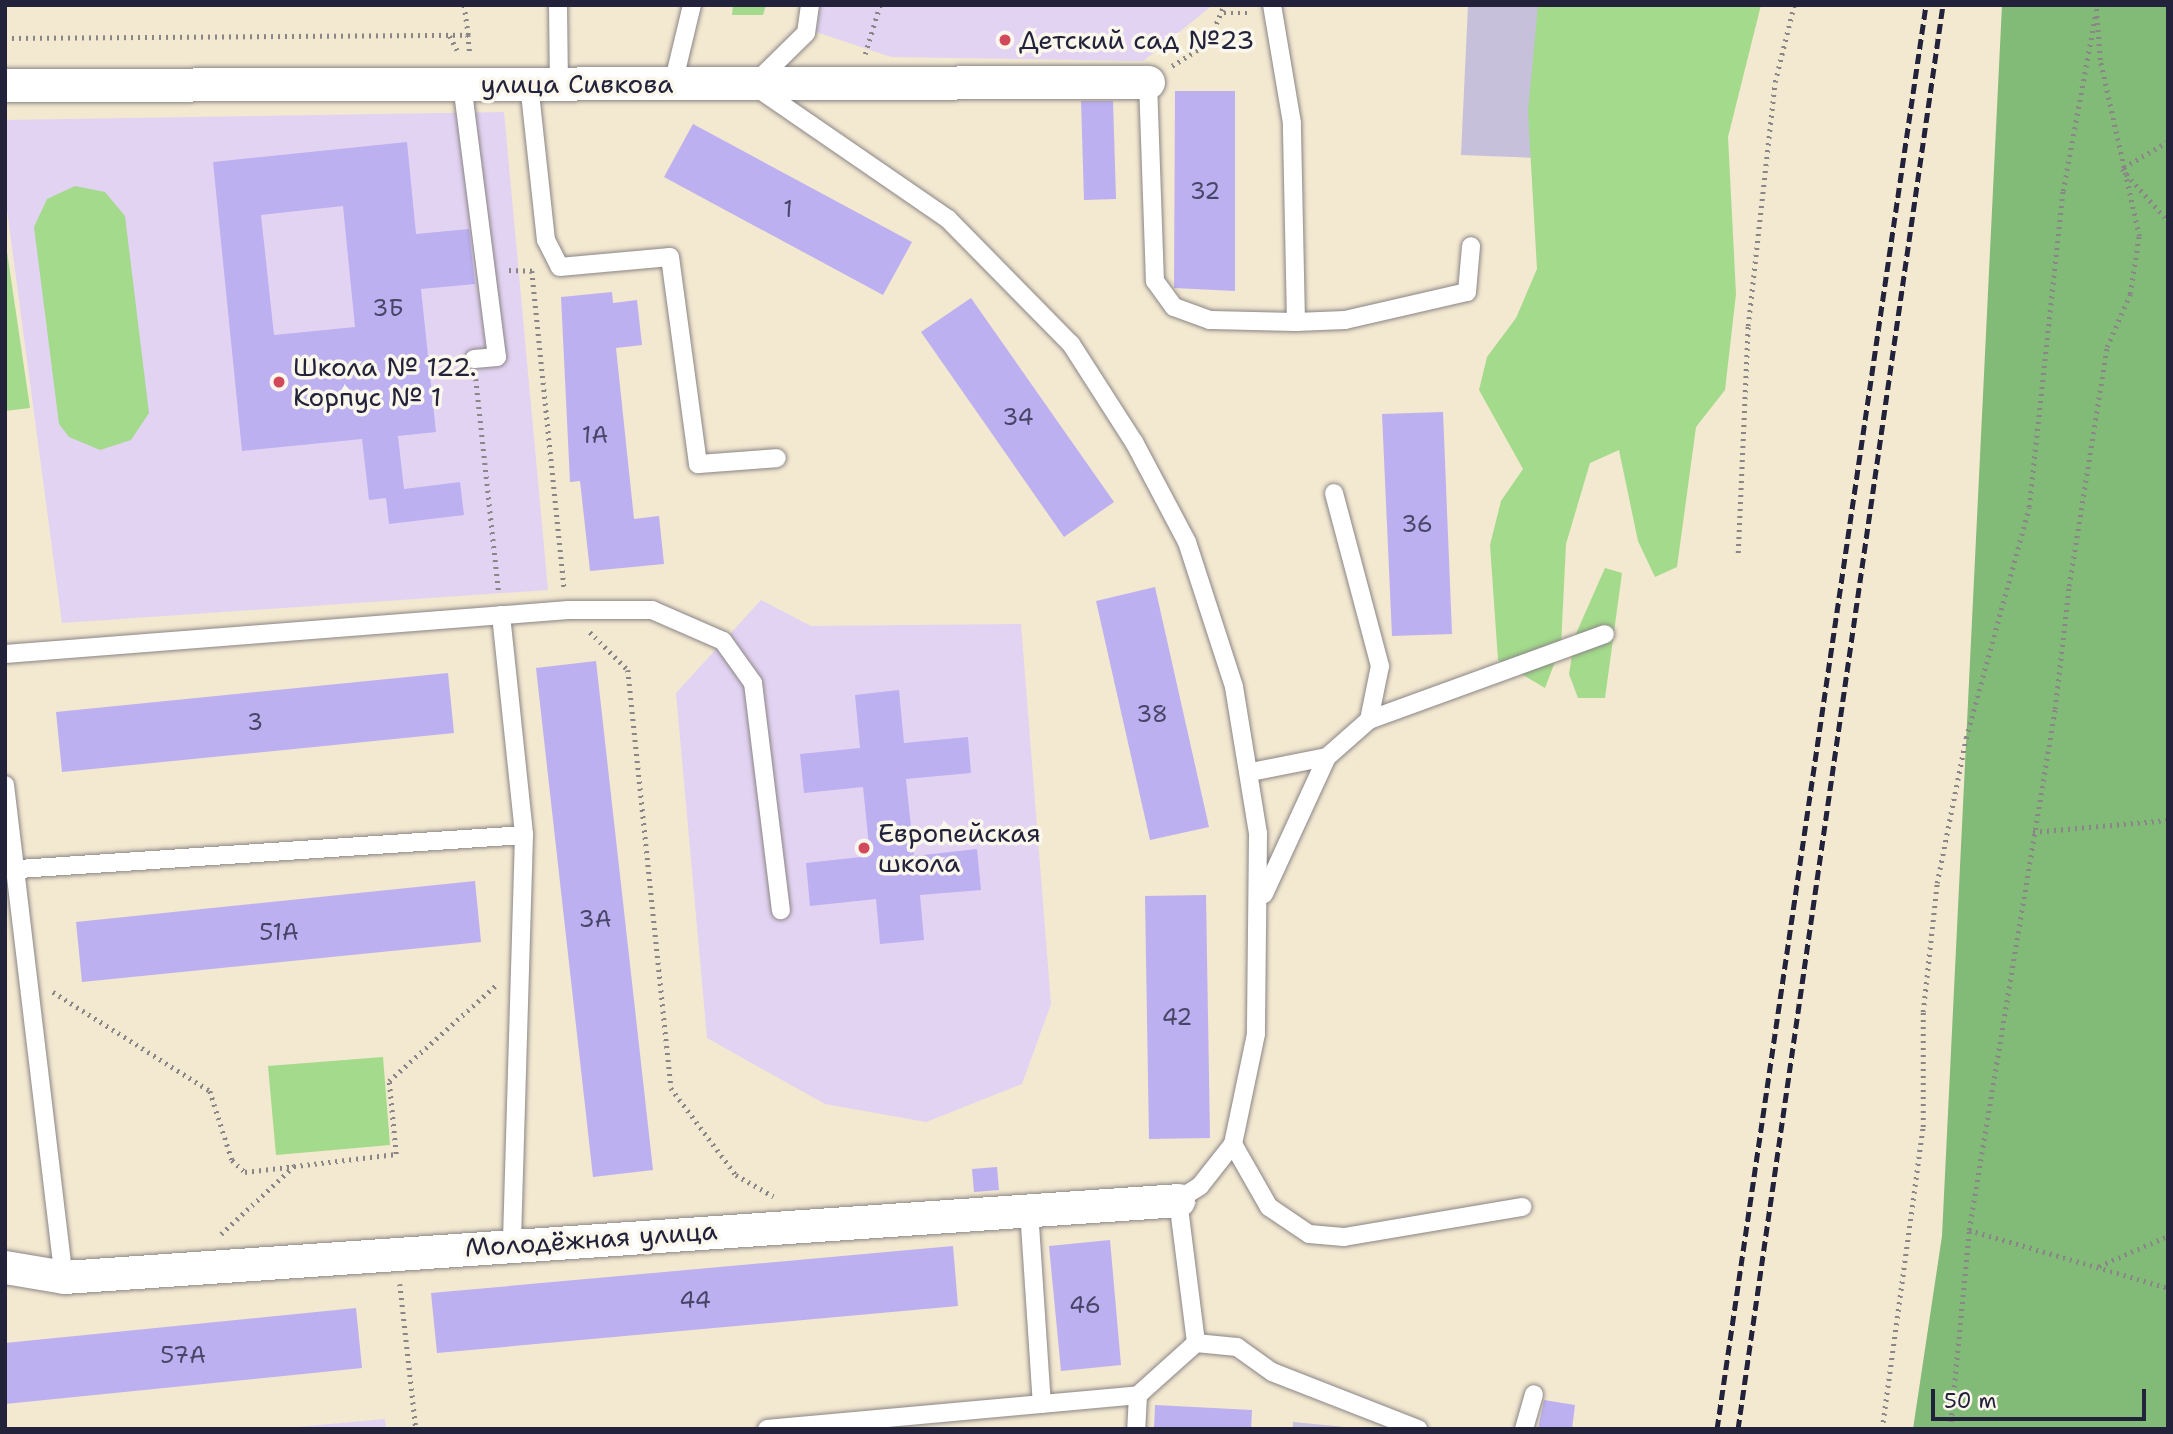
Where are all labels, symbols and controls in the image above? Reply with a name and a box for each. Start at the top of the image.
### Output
place label: Детский сад №23 [1019,24,1255,56]
marker: Детский сад №23 [997,32,1013,48]
street label: улица Сивкова [481,68,673,100]
house number: 32 [1190,177,1220,205]
house number: 1 [783,195,793,223]
house number: 3Б [372,294,404,322]
place label: Школа № 122. Корпус № 1 [293,351,476,412]
marker: Школа № 122. Корпус № 1 [271,374,287,390]
house number: 34 [1002,403,1034,431]
house number: 1А [582,421,608,449]
house number: 36 [1401,510,1433,538]
house number: 38 [1136,700,1168,728]
house number: 3 [247,708,263,736]
place label: Европейская школа [878,817,1041,878]
marker: Европейская школа [856,840,872,856]
house number: 3А [579,905,611,933]
house number: 51А [259,918,299,946]
house number: 42 [1162,1003,1192,1031]
street label: Молодёжная улица [464,1215,718,1263]
house number: 44 [679,1286,711,1314]
house number: 46 [1069,1291,1101,1319]
house number: 57А [160,1341,206,1369]
scale bar [1935,1374,2150,1418]
text: 50 m [1944,1387,1997,1415]

